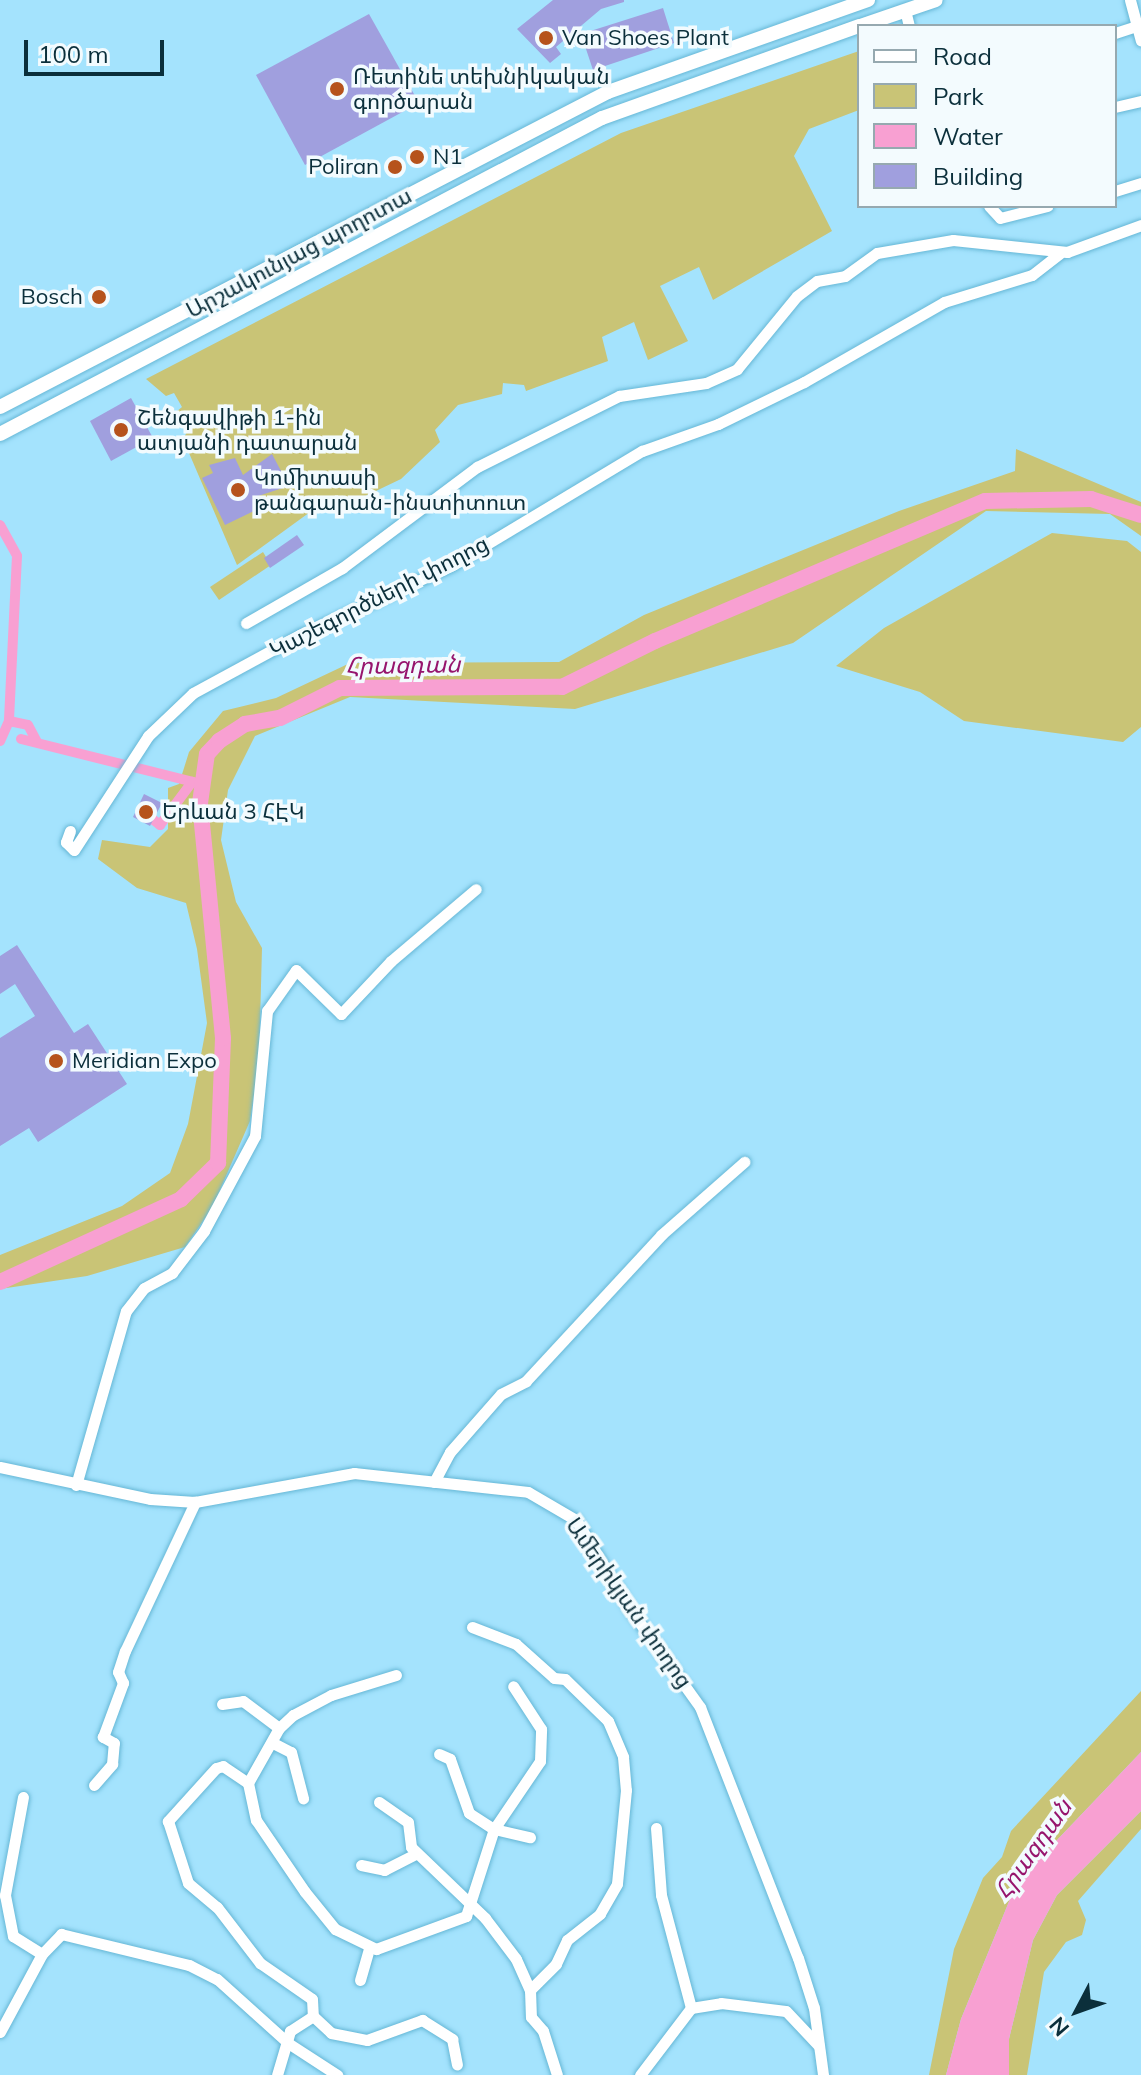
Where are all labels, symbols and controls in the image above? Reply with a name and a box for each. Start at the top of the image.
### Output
scale bar [28,24,168,74]
legend [857,24,1117,208]
place label: Van Shoes Plant [562,25,729,51]
marker: Van Shoes Plant [537,29,555,47]
text: 100 m [38,39,109,69]
text: Road [933,41,992,71]
place label: Ռետինե տեխնիկական գործարան [353,63,610,114]
marker: Ռետինե տեխնիկական գործարան [328,80,346,98]
text: Park [933,81,984,111]
text: Water [933,121,1003,151]
place label: N1 [433,144,463,170]
marker: N1 [408,148,426,166]
place label: Poliran [308,154,379,180]
marker: Poliran [386,158,404,176]
text: Building [933,161,1023,191]
street label: Արշակունյաց պողոտա [182,182,416,324]
place label: Bosch [21,284,83,310]
marker: Bosch [90,288,108,306]
place label: Շենգավիթի 1-ին ատյանի դատարան [137,404,357,456]
marker: Շենգավիթի 1-ին ատյանի դատարան [112,421,130,439]
place label: Կոմիտասի թանգարան-ինստիտուտ [254,464,526,516]
marker: Կոմիտասի թանգարան-ինստիտուտ [229,481,247,499]
street label: Կաշեգործների փողոց [265,530,493,664]
water label: Հրազդան [345,650,461,680]
place label: Երևան 3 ՀԷԿ [162,799,304,825]
marker: Երևան 3 ՀԷԿ [137,803,155,821]
place label: Meridian Expo [72,1048,217,1074]
marker: Meridian Expo [47,1052,65,1070]
street label: Ամերիկյան փողոց [560,1513,698,1693]
water label: Հրազդան [988,1794,1078,1904]
north arrow [1037,1971,1117,2051]
text: N [1043,2011,1075,2042]

